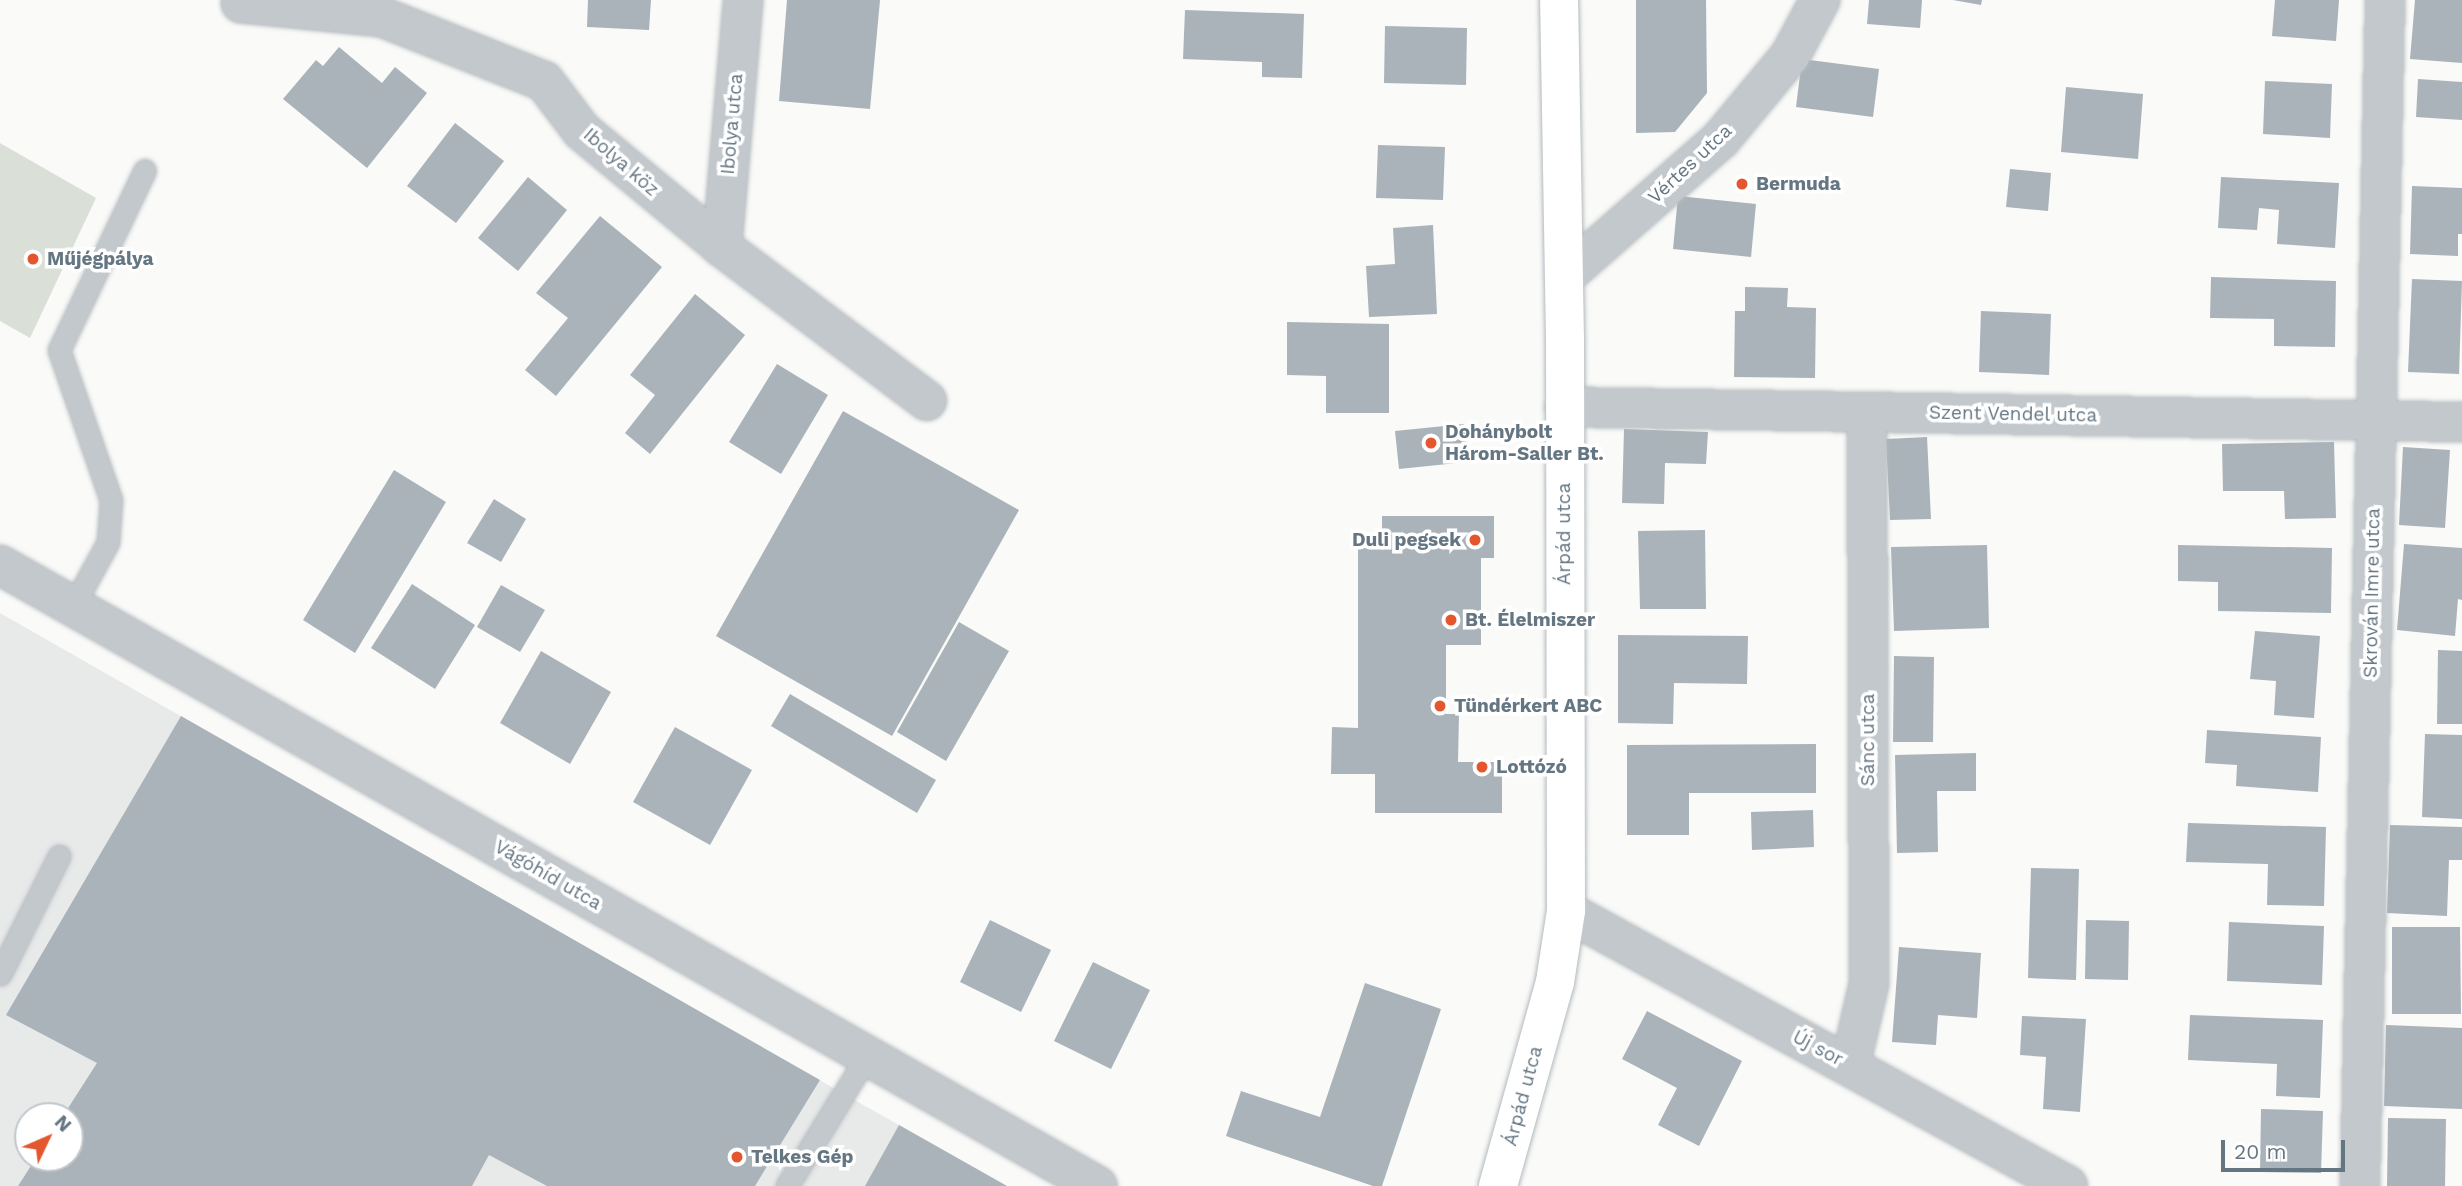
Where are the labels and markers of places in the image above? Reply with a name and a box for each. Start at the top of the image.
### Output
place label: Bermuda [1756,173,1841,195]
marker: Bermuda [1734,176,1750,192]
place label: Műjégpálya [47,248,153,270]
marker: Műjégpálya [25,251,41,267]
place label: Dohánybolt Három-Saller Bt. [1445,421,1604,465]
marker: Dohánybolt Három-Saller Bt. [1423,435,1439,451]
place label: Duli pegsek [1352,529,1461,551]
marker: Duli pegsek [1467,532,1483,548]
place label: Bt. Élelmiszer [1465,609,1595,631]
marker: Bt. Élelmiszer [1443,612,1459,628]
place label: Tündérkert ABC [1454,695,1603,717]
marker: Tündérkert ABC [1432,698,1448,714]
place label: Lottózó [1496,756,1567,778]
marker: Lottózó [1474,759,1490,775]
place label: Telkes Gép [751,1146,853,1168]
marker: Telkes Gép [729,1149,745,1165]

